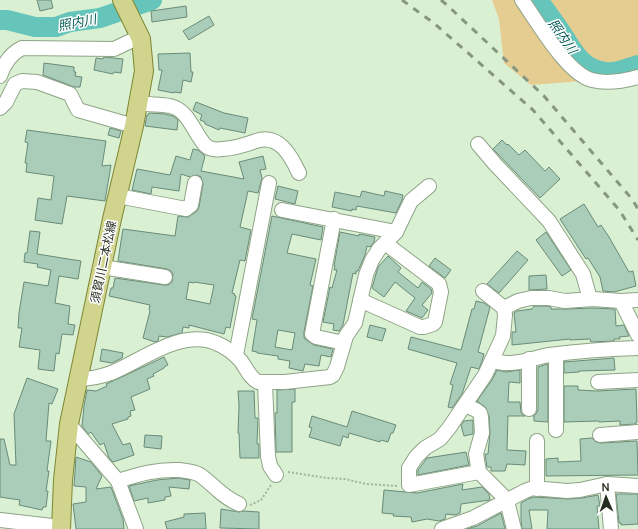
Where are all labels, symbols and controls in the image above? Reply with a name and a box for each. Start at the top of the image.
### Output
water label: 照内川 [56,9,100,35]
water label: 照内川 [544,15,583,59]
street label: 須賀川二本松線 [86,219,120,305]
north arrow [586,477,626,517]
text: N [601,479,610,494]

